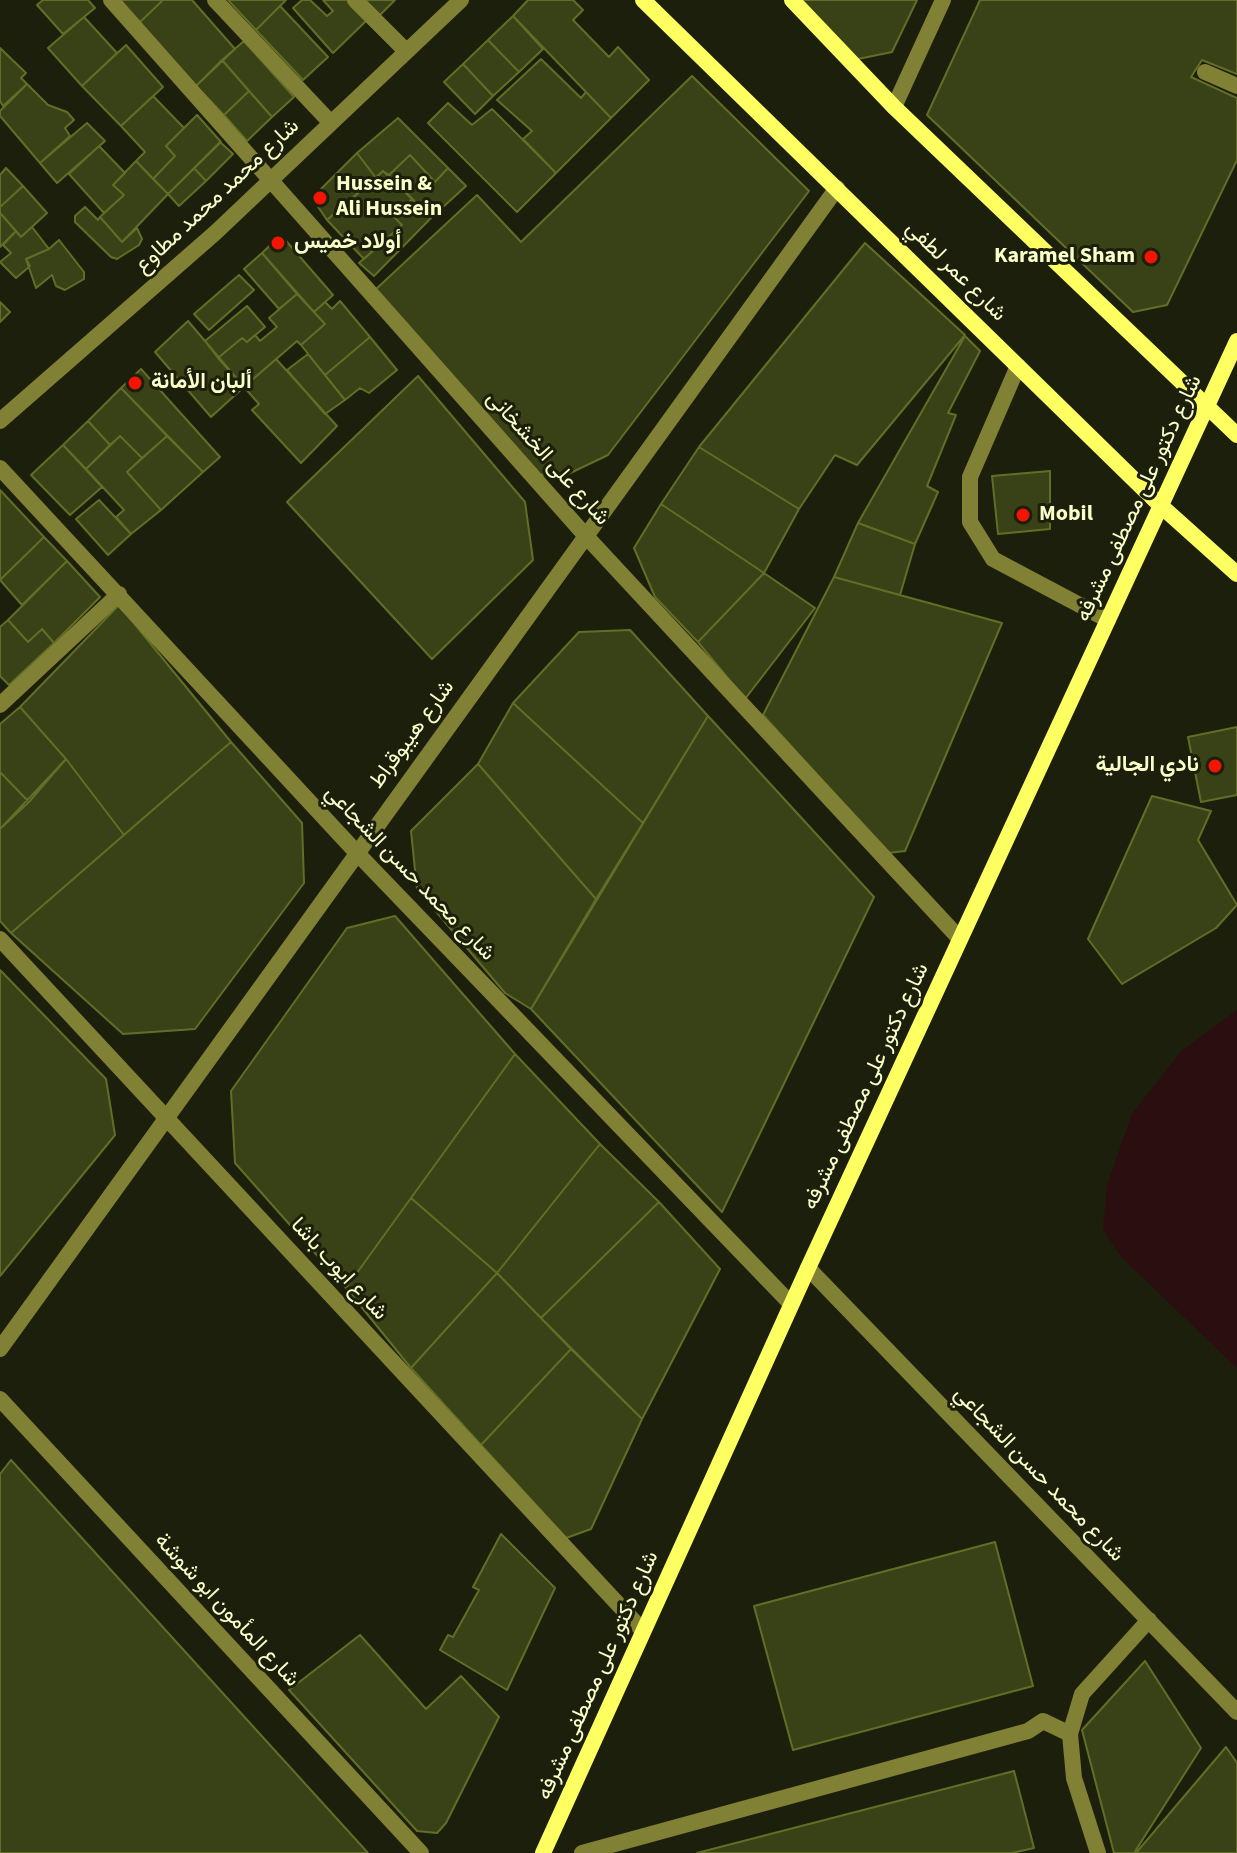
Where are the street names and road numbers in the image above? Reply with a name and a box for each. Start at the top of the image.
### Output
street label: شارع محمد محمد مطاوع [130,114,306,280]
street label: شارع عمر لطفي [899,216,1011,328]
street label: شارع دكتور على مصطفى مشرفه [1071,371,1209,627]
street label: شارع على الخشخانى [480,386,614,532]
street label: شارع هيبوقراط [365,676,461,794]
street label: شارع محمد حسن الشجاعي [318,781,500,967]
street label: شارع دكتور على مصطفى مشرفه [798,959,936,1215]
street label: شارع ايوب باشا [284,1213,392,1327]
street label: شارع محمد حسن الشجاعي [947,1382,1129,1568]
street label: شارع المأمون ابو شوشة [148,1529,304,1693]
street label: شارع دكتور على مصطفى مشرفه [532,1548,666,1804]

